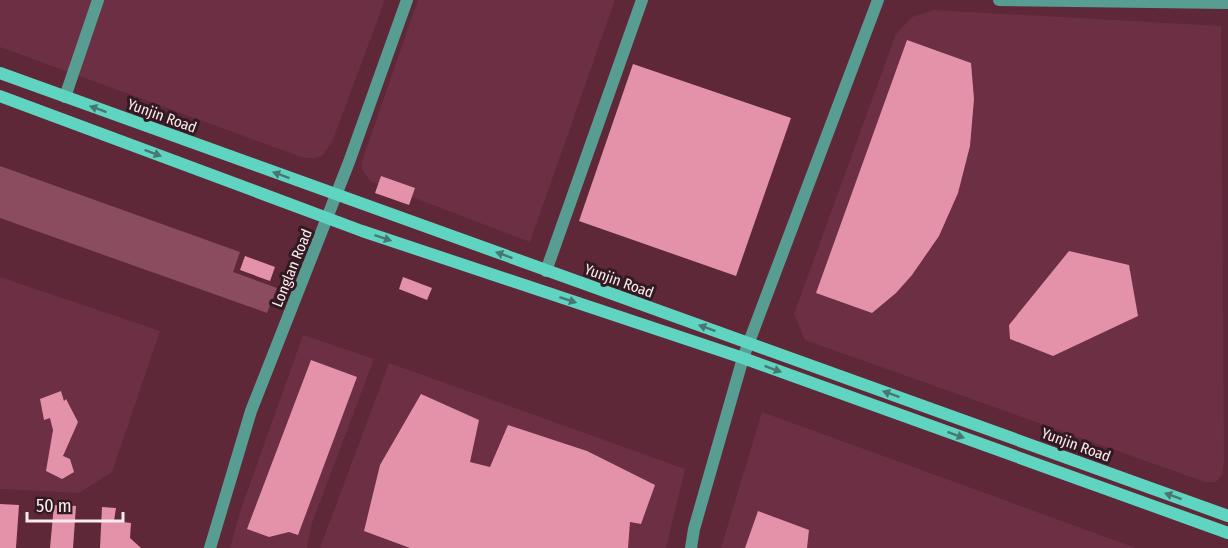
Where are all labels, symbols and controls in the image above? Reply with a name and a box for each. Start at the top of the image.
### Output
street label: Yunjin Road [125,95,199,137]
one-way arrow [89,103,107,113]
one-way arrow [144,149,162,159]
one-way arrow [272,170,290,180]
street label: Longlan Road [268,226,316,310]
one-way arrow [374,234,392,243]
one-way arrow [495,250,513,260]
street label: Yunjin Road [582,260,656,302]
one-way arrow [559,295,577,305]
one-way arrow [698,323,716,333]
one-way arrow [764,364,782,374]
one-way arrow [882,389,900,399]
street label: Yunjin Road [1039,424,1113,466]
one-way arrow [947,430,965,440]
scale bar [27,485,123,523]
one-way arrow [1164,491,1182,501]
text: 50 m [36,495,72,517]

